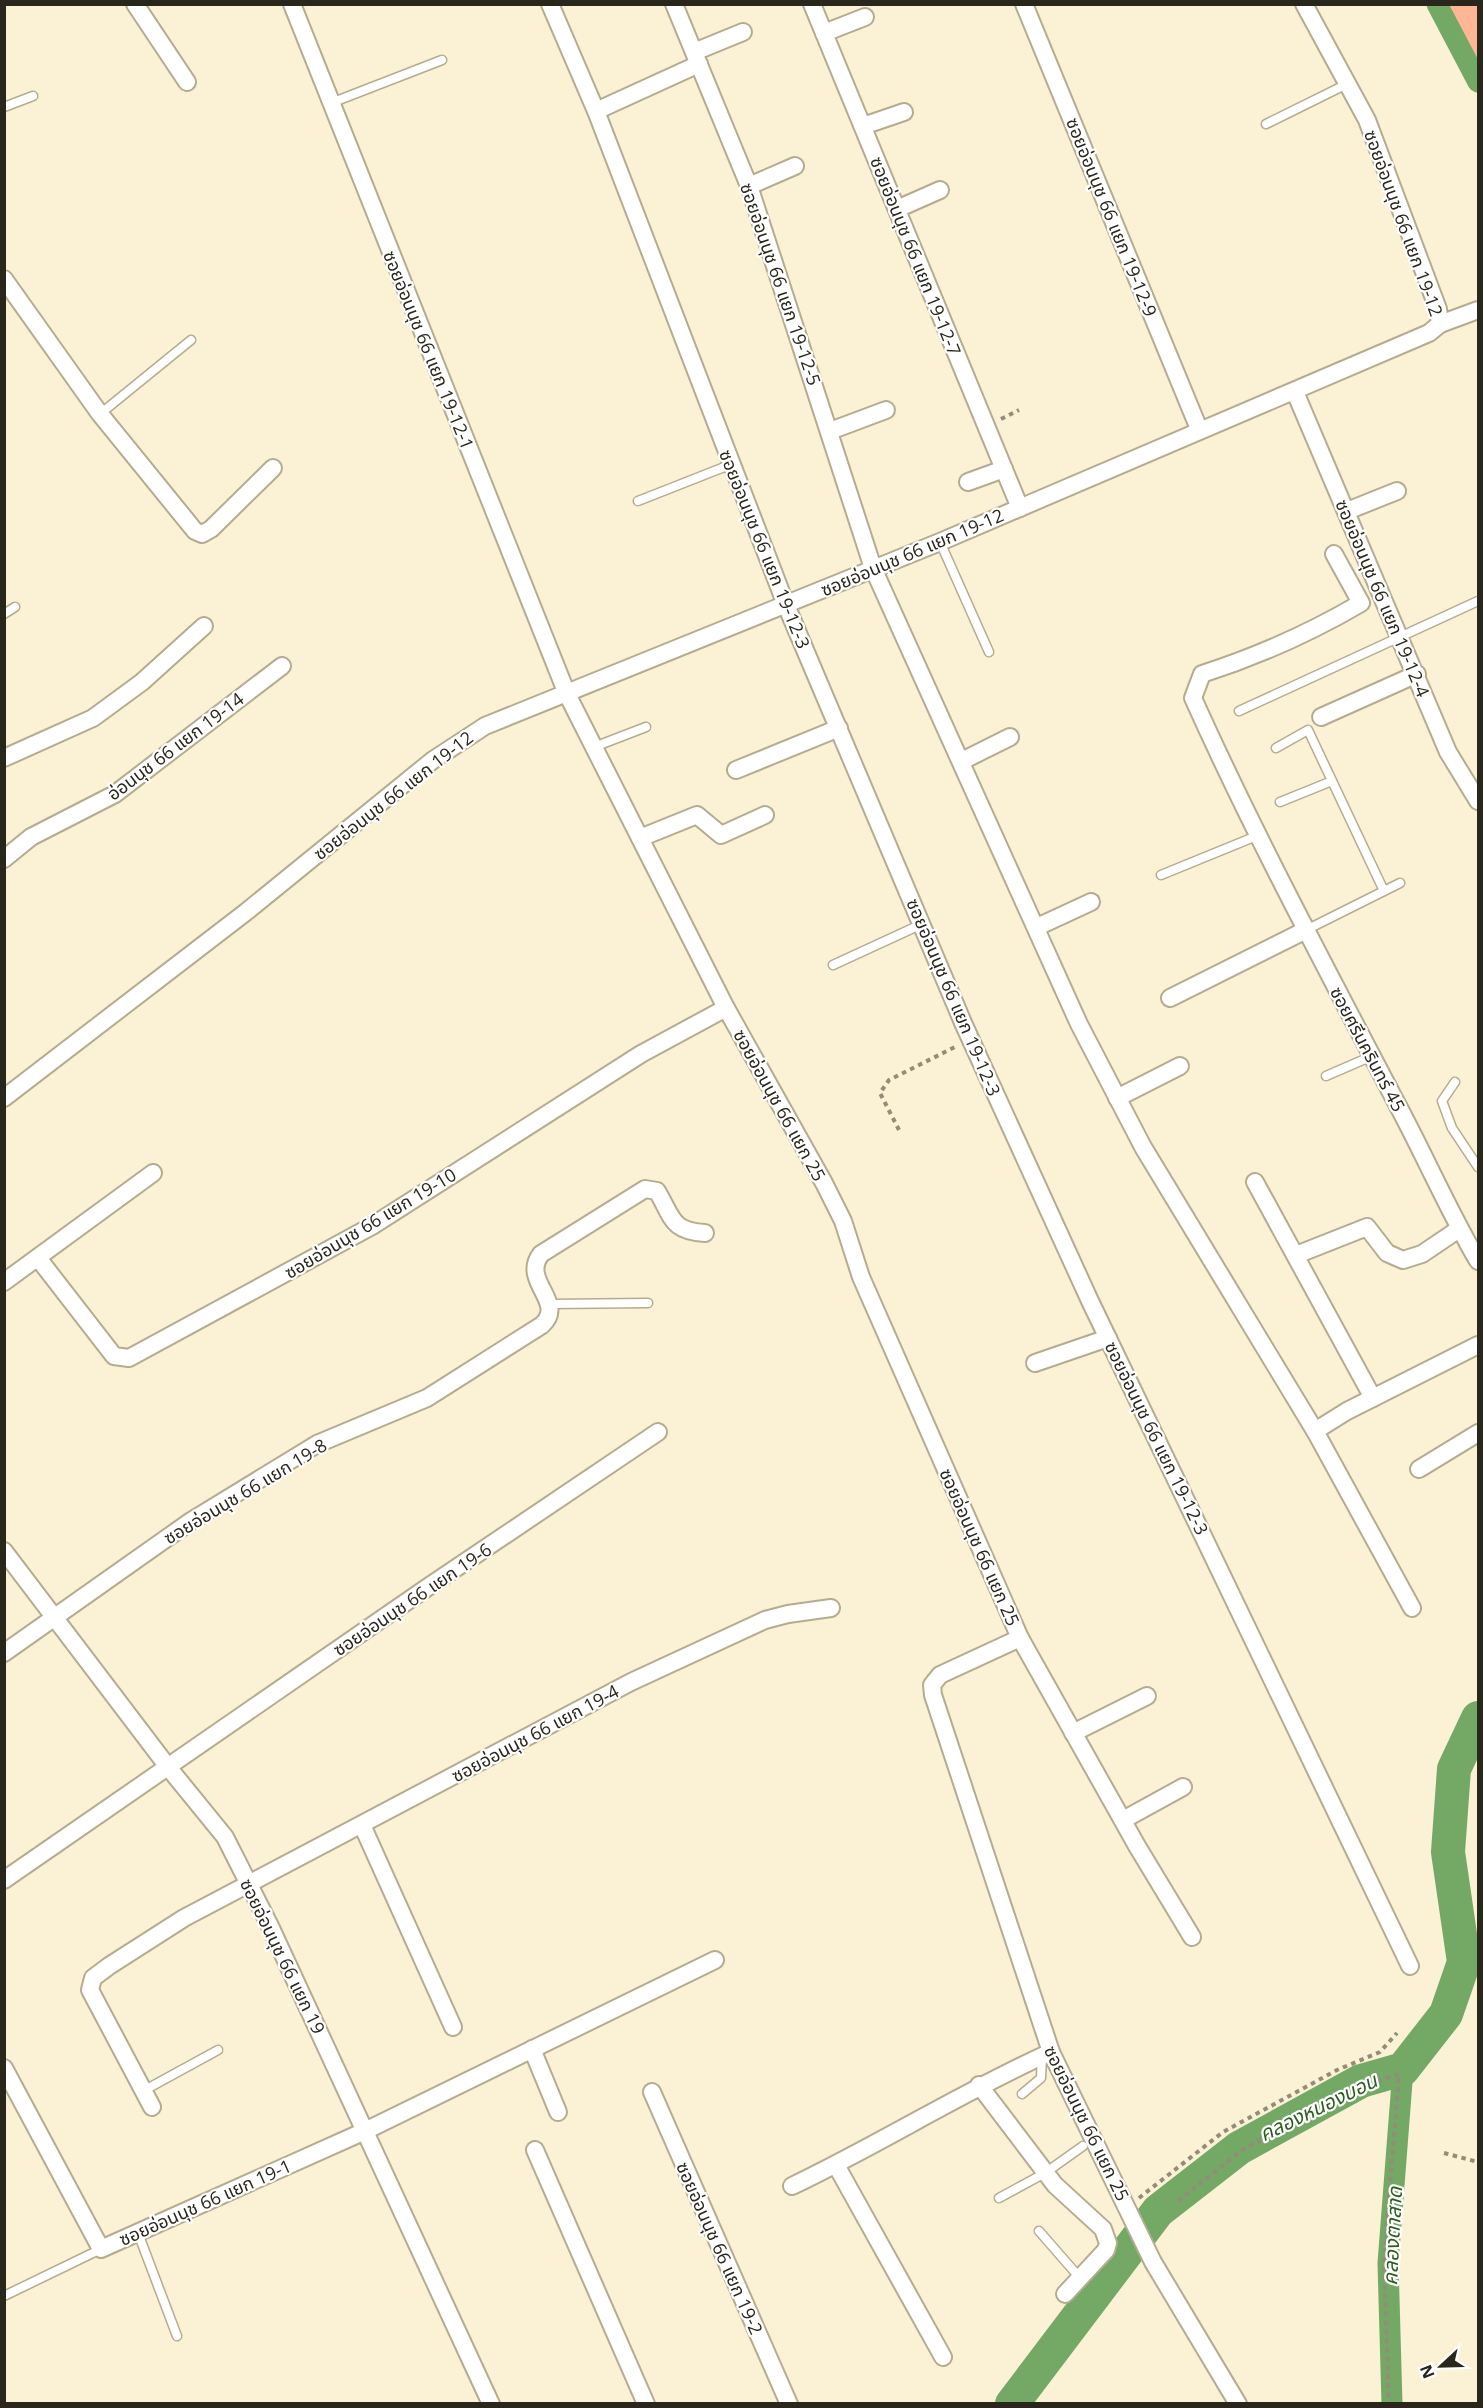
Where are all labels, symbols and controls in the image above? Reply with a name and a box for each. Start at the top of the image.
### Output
street label: ซอยอ่อนนุช 66 แยก 19-12-9 [1061,114,1163,320]
street label: ซอยอ่อนนุช 66 แยก 19-12 [1359,127,1449,319]
street label: ซอยอ่อนนุช 66 แยก 19-12-7 [865,153,967,359]
street label: ซอยอ่อนนุช 66 แยก 19-12-5 [735,180,827,388]
street label: ซอยอ่อนนุช 66 แยก 19-12-1 [378,247,480,453]
street label: ซอยอ่อนนุช 66 แยก 19-12-3 [714,446,816,652]
street label: ซอยอ่อนนุช 66 แยก 19-12-4 [1330,496,1436,700]
street label: ซอยอ่อนนุช 66 แยก 19-12 [817,503,1007,601]
street label: อ่อนนุช 66 แยก 19-14 [102,687,248,805]
street label: ซอยอ่อนนุช 66 แยก 19-12 [308,725,478,865]
street label: ซอยอ่อนนุช 66 แยก 19-12-3 [901,895,1007,1099]
street label: ซอยศรีนครินทร์ 45 [1325,982,1411,1116]
street label: ซอยอ่อนนุช 66 แยก 25 [728,1025,832,1185]
street label: ซอยอ่อนนุช 66 แยก 19-10 [280,1162,460,1284]
street label: ซอยอ่อนนุช 66 แยก 19-12-3 [1100,1337,1214,1539]
street label: ซอยอ่อนนุช 66 แยก 19-8 [159,1433,331,1549]
street label: ซอยอ่อนนุช 66 แยก 25 [934,1464,1026,1630]
street label: ซอยอ่อนนุช 66 แยก 19-6 [328,1537,496,1661]
street label: ซอยอ่อนนุช 66 แยก 19-4 [447,1679,623,1787]
street label: ซอยอ่อนนุช 66 แยก 19 [235,1874,331,2038]
street label: ซอยอ่อนนุช 66 แยก 25 [1039,2041,1135,2205]
water label: คลองหนองบอน [1255,2066,1383,2147]
street label: ซอยอ่อนนุช 66 แยก 19-1 [115,2153,295,2251]
street label: ซอยอ่อนนุช 66 แยก 19-2 [671,2158,769,2338]
water label: คลองตาสาด [1376,2185,1408,2286]
north arrow [1411,2336,1471,2396]
text: N [1414,2361,1440,2382]

